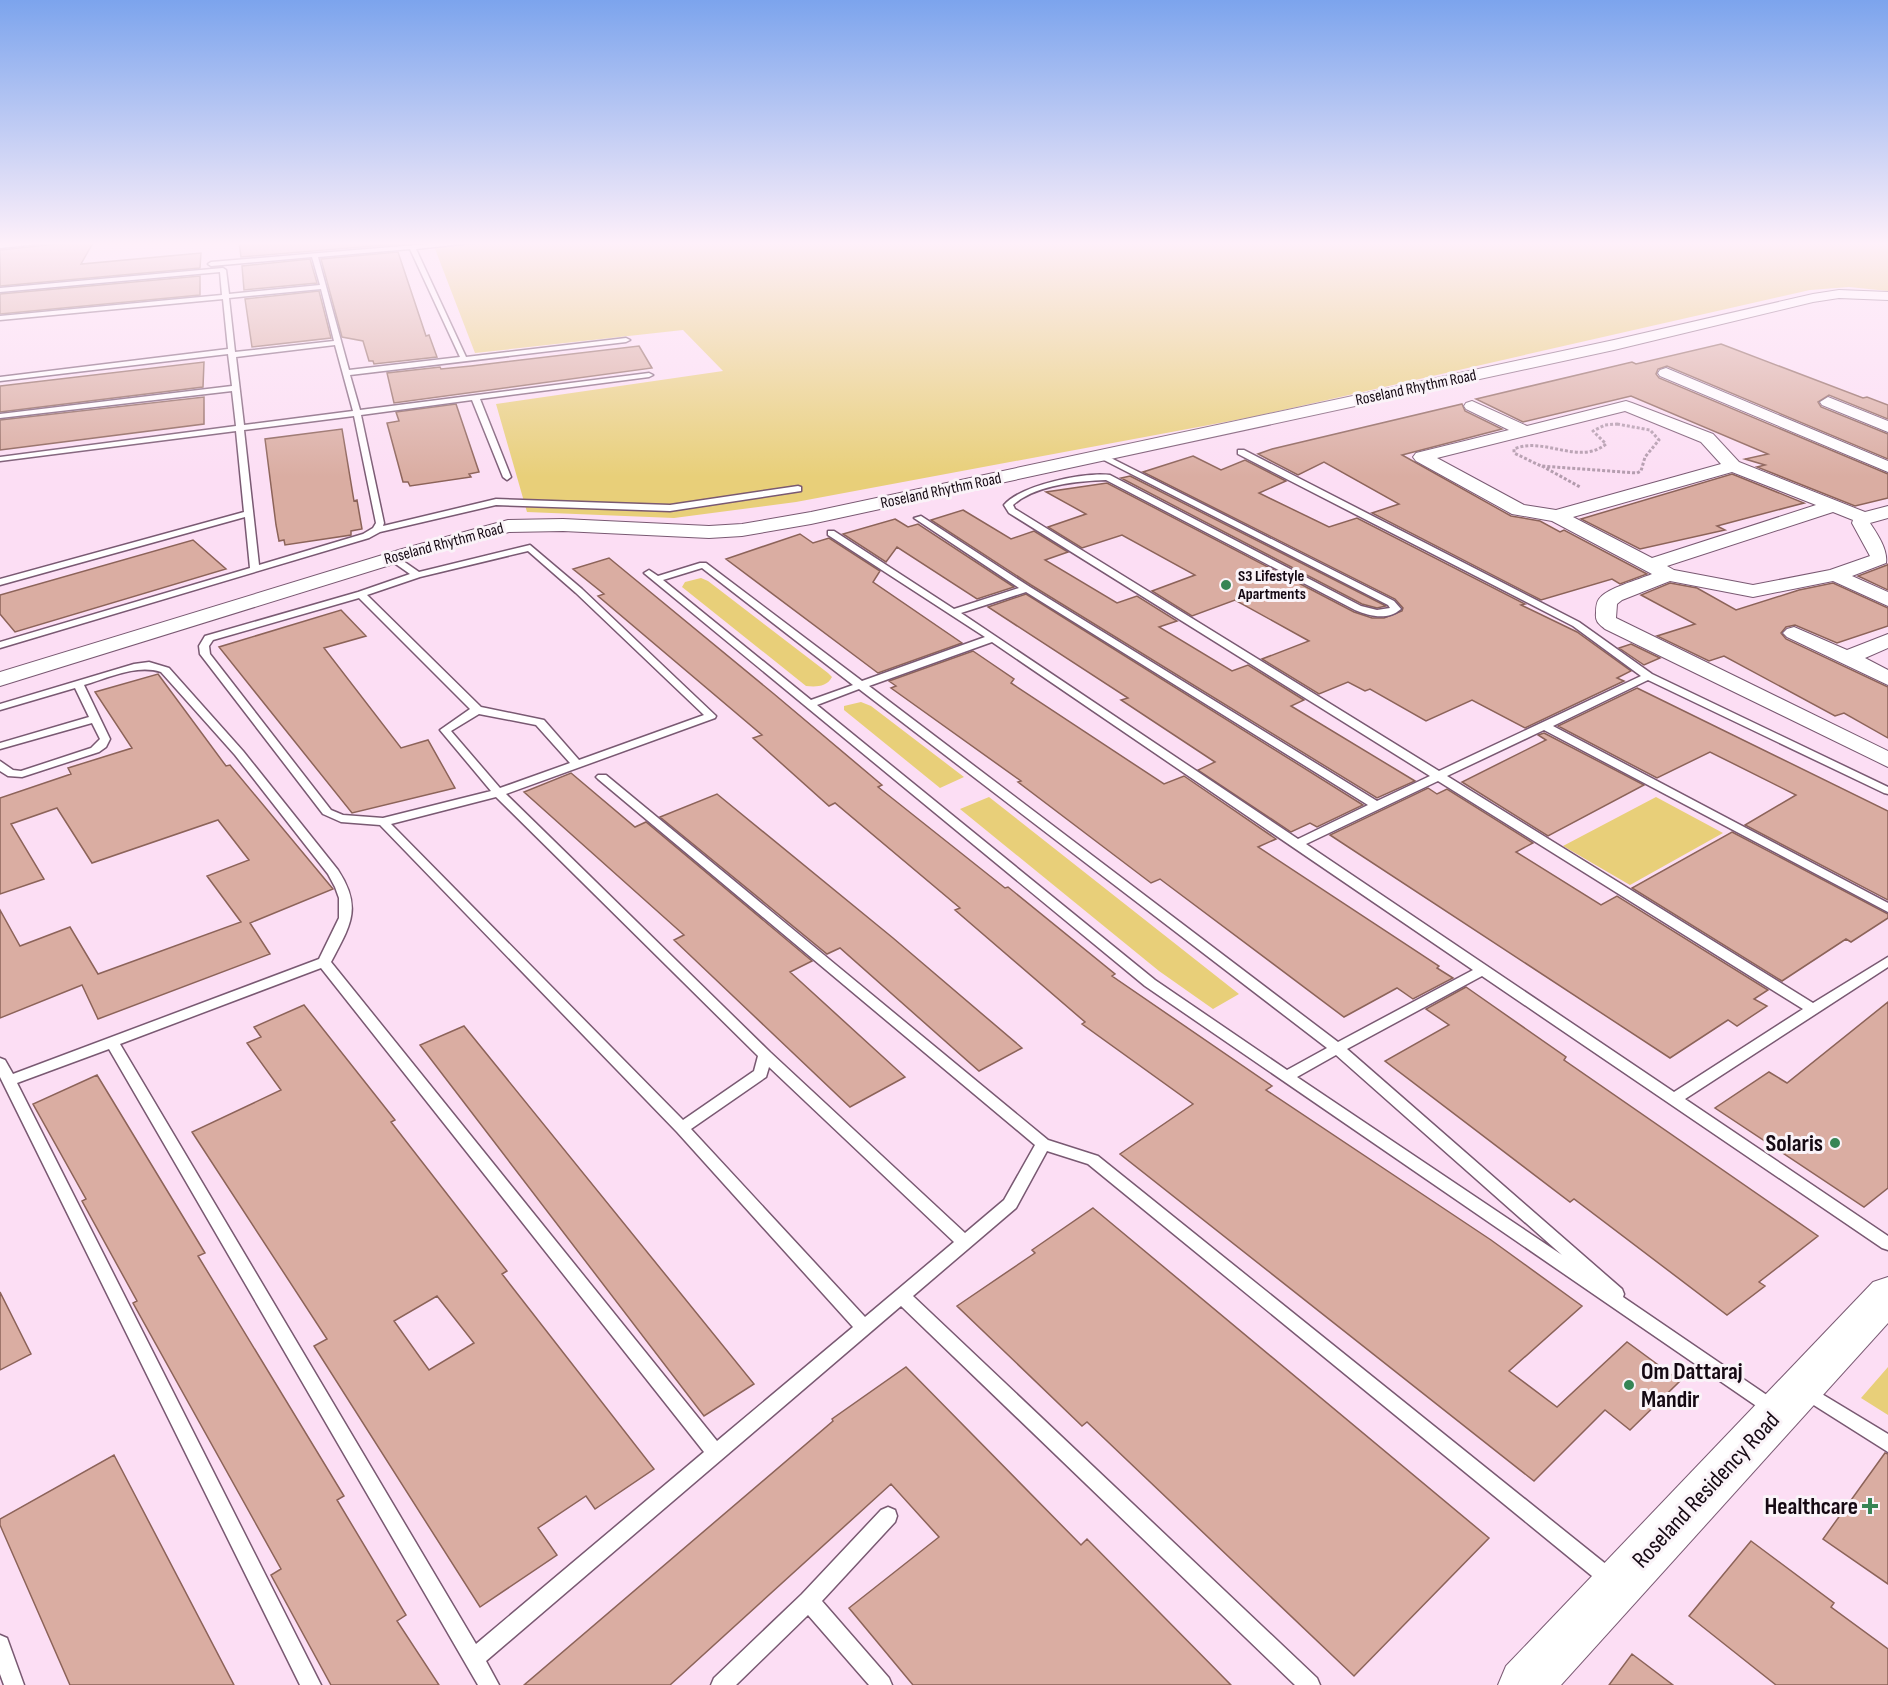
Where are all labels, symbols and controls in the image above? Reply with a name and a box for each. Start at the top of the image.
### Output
street label: Roseland Rhythm Road [1354,366,1478,410]
street label: Roseland Rhythm Road [879,469,1003,513]
street label: Roseland Rhythm Road [382,519,506,569]
place label: S3 Lifestyle Apartments [1237,567,1306,604]
marker: S3 Lifestyle Apartments [1219,578,1233,592]
place label: Solaris [1766,1129,1823,1158]
marker: Solaris [1828,1136,1842,1150]
place label: Om Dattaraj Mandir [1641,1357,1743,1414]
marker: Om Dattaraj Mandir [1622,1378,1636,1392]
street label: Roseland Residency Road [1626,1406,1786,1574]
place label: Healthcare [1765,1492,1858,1521]
marker: Healthcare [1863,1499,1877,1513]

